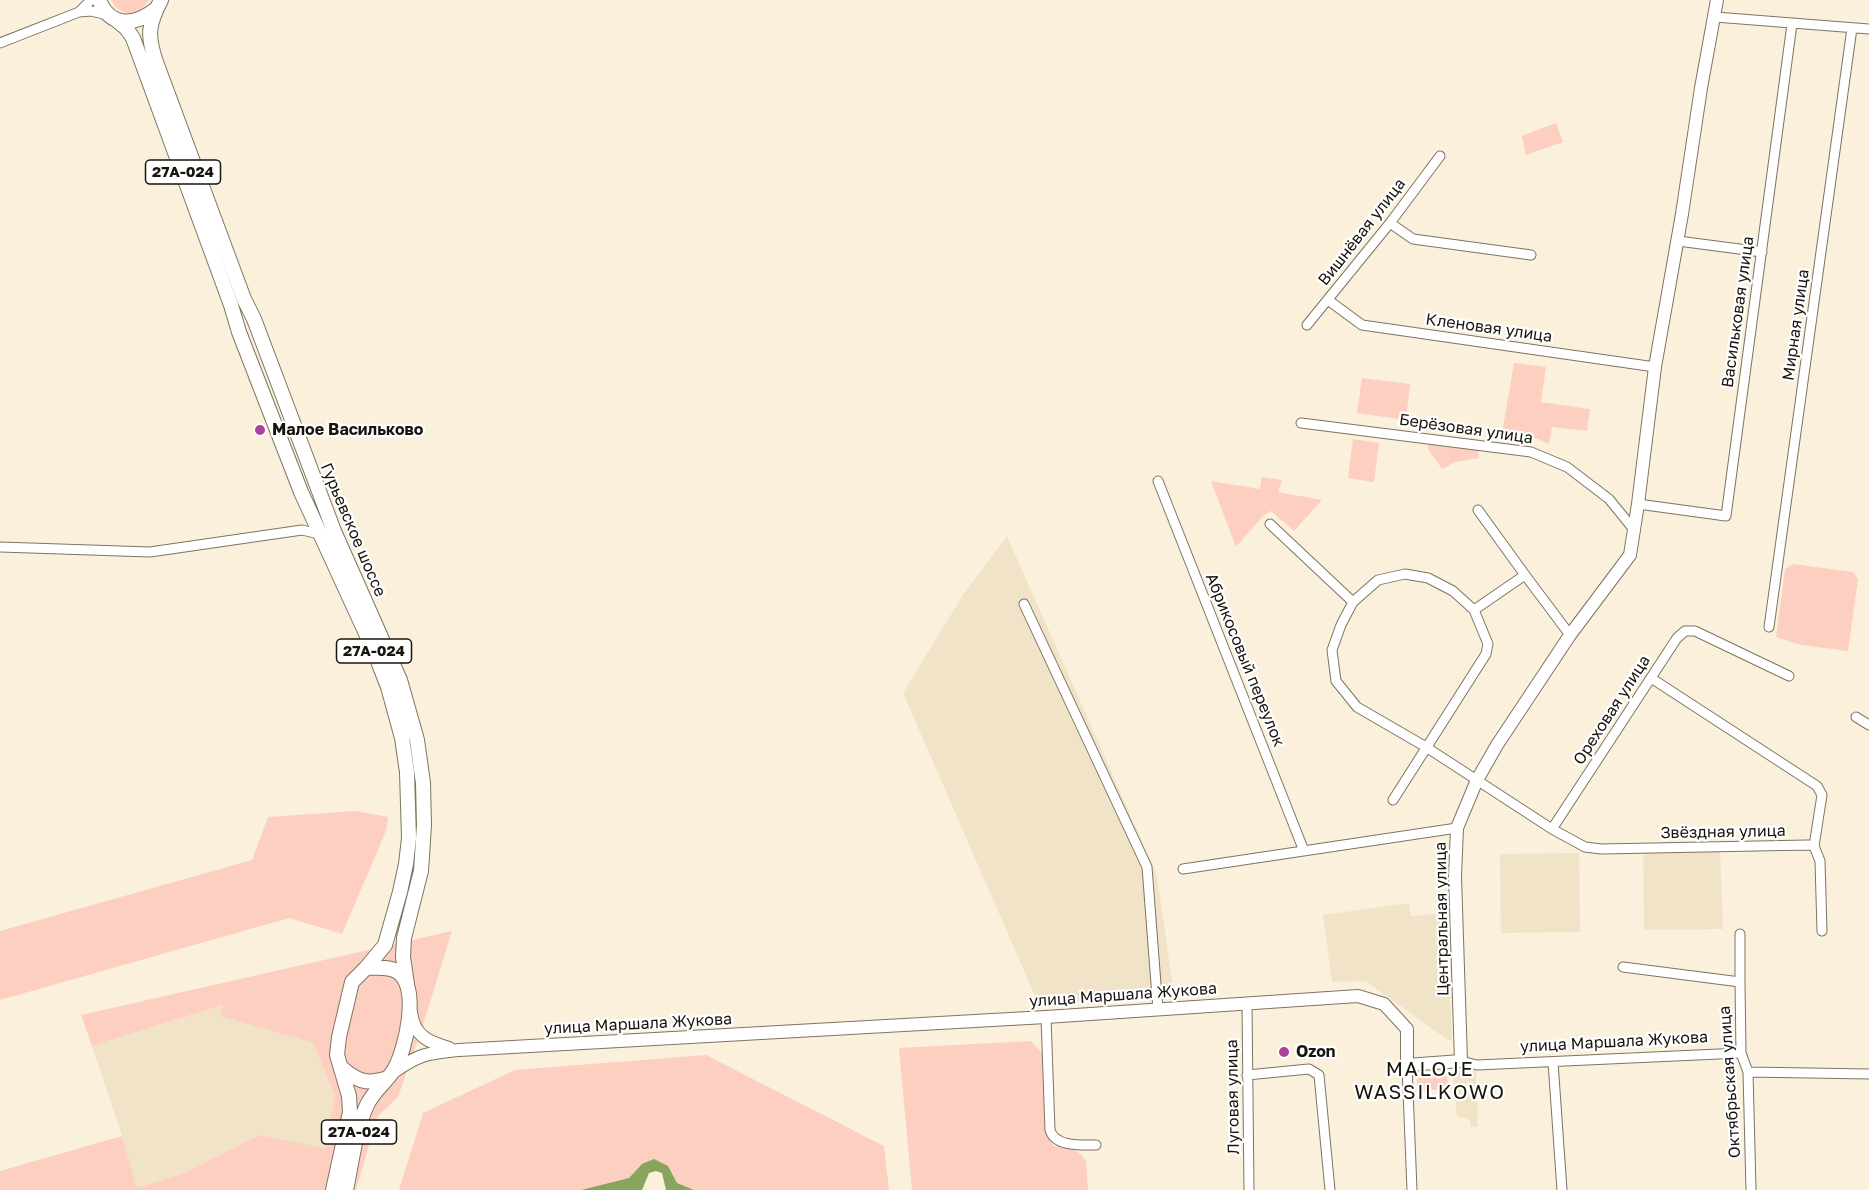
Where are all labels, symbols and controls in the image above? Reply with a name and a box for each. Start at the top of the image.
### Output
road number: 27А-024 [146,160,220,184]
street label: Вишнёвая улица [1314,175,1410,289]
street label: Васильковая улица [1718,235,1758,389]
street label: Мирная улица [1779,268,1813,382]
street label: Кленовая улица [1424,310,1554,346]
street label: Берёзовая улица [1398,410,1534,448]
place label: Малое Васильково [272,420,423,440]
marker: Малое Васильково [253,423,267,437]
street label: Гурьевское шоссе [316,460,390,600]
street label: Абрикосовый переулок [1201,570,1289,750]
road number: 27А-024 [336,639,412,663]
street label: Ореховая улица [1569,652,1655,768]
street label: Звёздная улица [1660,821,1786,843]
street label: Центральная улица [1431,842,1453,996]
street label: улица Маршала Жукова [1028,979,1218,1011]
street label: Октябрьская улица [1715,1005,1745,1159]
street label: улица Маршала Жукова [544,1009,732,1039]
street label: улица Маршала Жукова [1520,1027,1708,1057]
street label: Луговая улица [1222,1039,1244,1155]
place label: Ozon [1296,1042,1336,1062]
marker: Ozon [1277,1045,1291,1059]
district label: MALOJE WASSILKOWO [1354,1058,1506,1105]
road number: 27А-024 [322,1120,397,1144]

